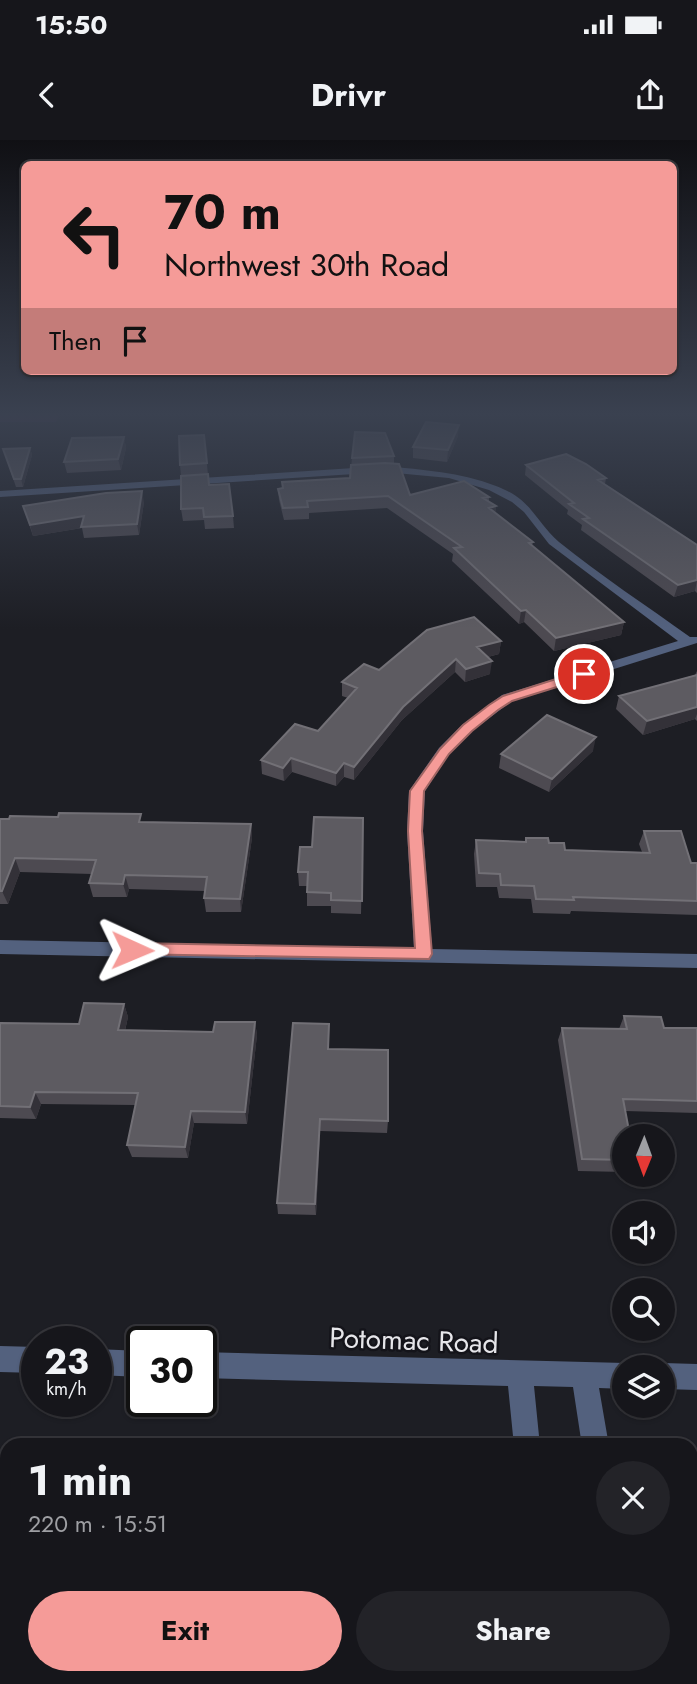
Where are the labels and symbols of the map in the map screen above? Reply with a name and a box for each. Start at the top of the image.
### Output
pin [554,644,614,704]
position arrow [95,913,169,987]
north arrow [612,1124,676,1186]
street label: Potomac Road [329,1317,499,1364]
speed limit sign: 30 [126,1326,217,1417]

